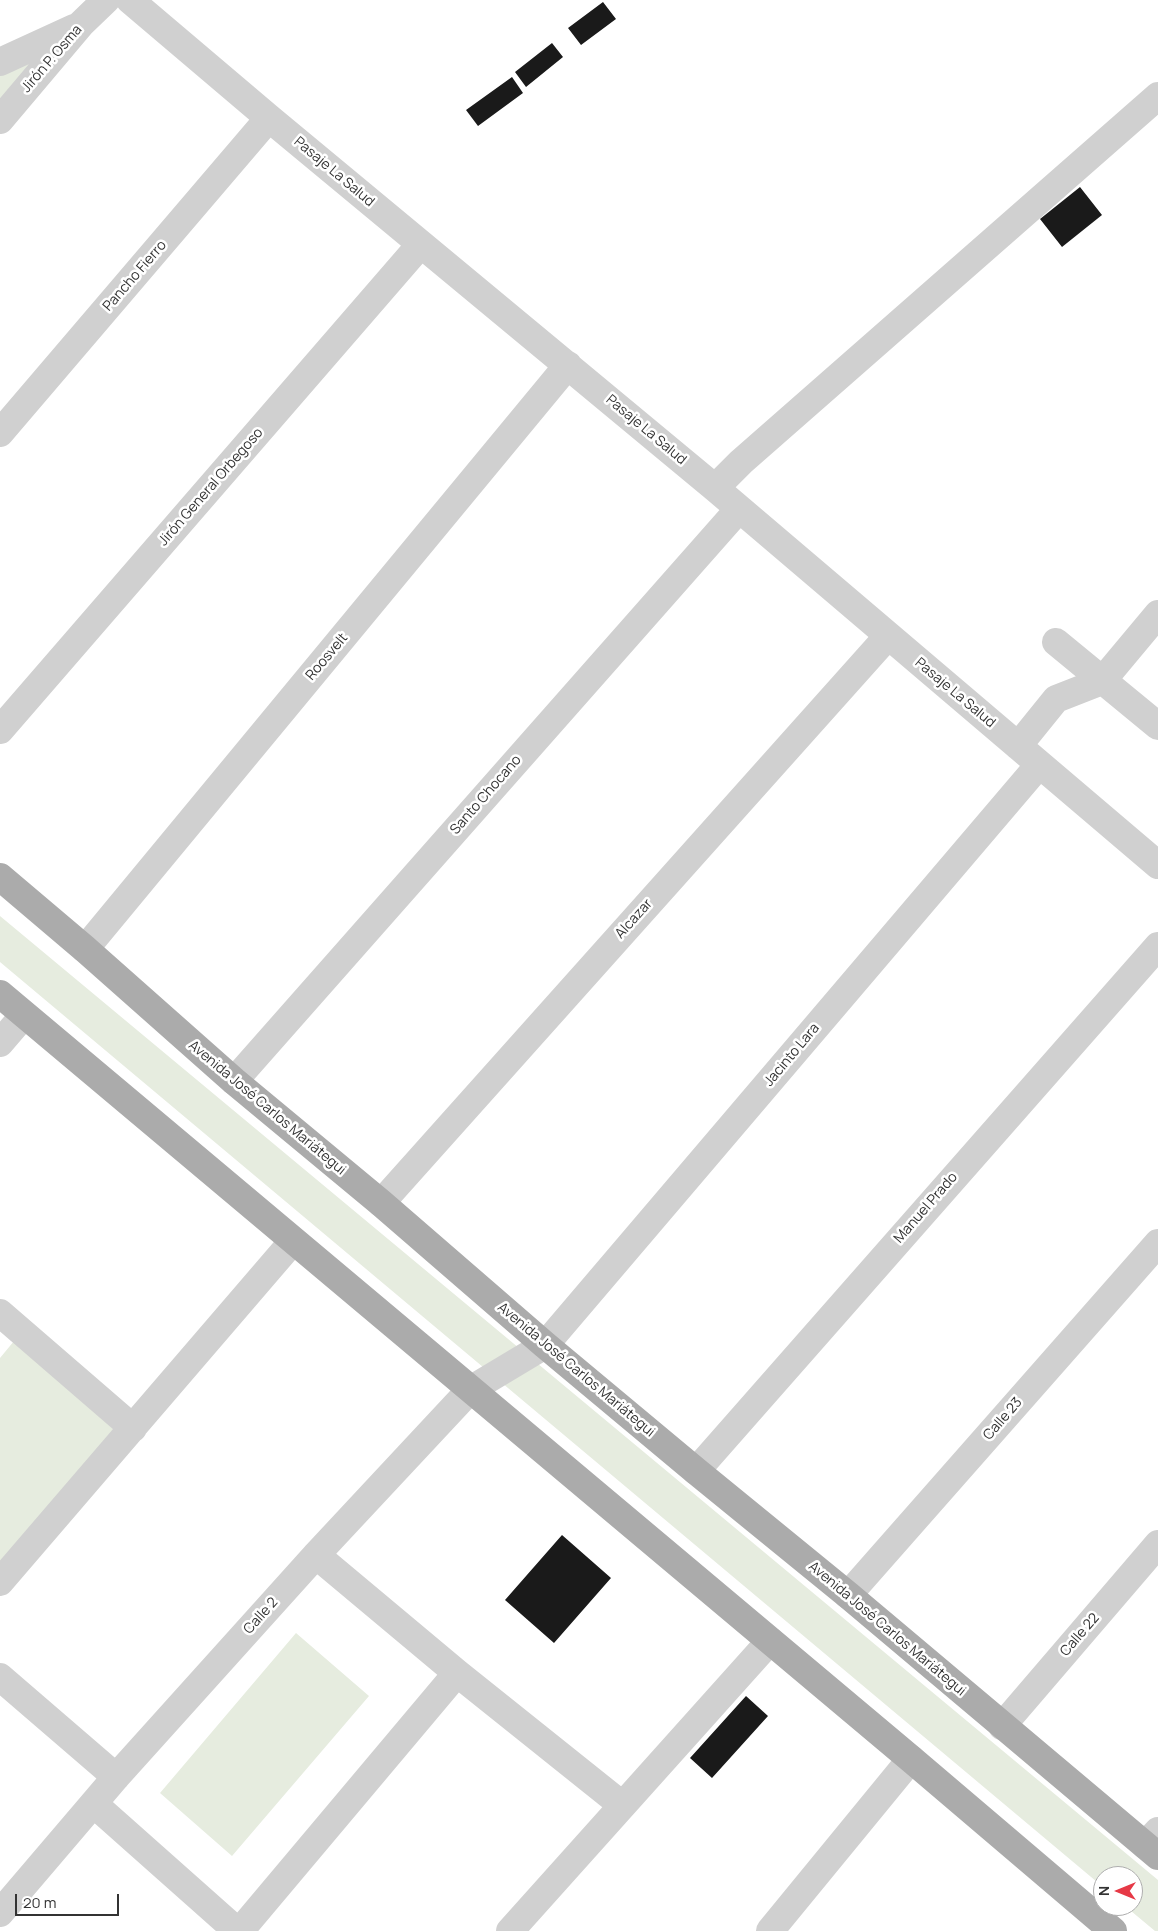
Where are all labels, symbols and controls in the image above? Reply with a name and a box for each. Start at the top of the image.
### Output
street label: Jirón P. Osma [18,22,86,96]
street label: Pasaje La Salud [290,134,378,210]
street label: Pancho Fierro [100,237,170,315]
street label: Pasaje La Salud [602,392,690,468]
street label: Jirón General Orbegoso [155,425,267,549]
street label: Roosvelt [302,630,352,684]
street label: Pasaje La Salud [911,655,999,731]
street label: Santo Chocano [447,752,525,838]
street label: Alcazar [612,896,656,942]
street label: Jacinto Lara [761,1020,823,1090]
street label: Avenida José Carlos Mariátegui [185,1037,349,1179]
street label: Manuel Prado [891,1169,961,1247]
street label: Avenida José Carlos Mariátegui [494,1299,658,1441]
street label: Calle 23 [980,1394,1026,1444]
street label: Avenida José Carlos Mariátegui [805,1558,969,1700]
street label: Calle 2 [240,1594,282,1638]
street label: Calle 22 [1057,1610,1103,1660]
north arrow [1093,1866,1143,1916]
scale bar [18,1884,121,1916]
text: N [1094,1886,1113,1896]
text: 20 m [23,1892,56,1913]

